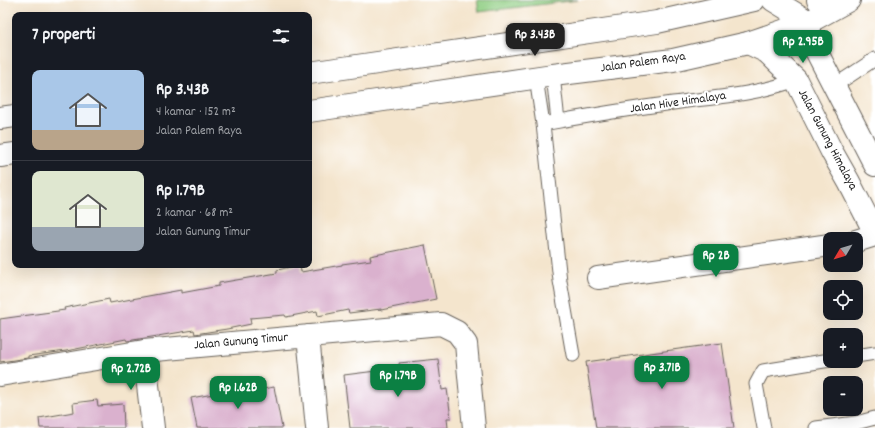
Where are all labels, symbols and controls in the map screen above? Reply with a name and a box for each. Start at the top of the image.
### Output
pin: Rp 3.43B [494,23,576,57]
text: 7 properti [32,24,95,48]
icon: filters [270,25,292,47]
text: Rp 3.43B [515,26,555,45]
pin: Rp 2.95B [762,30,844,64]
text: Rp 2.95B [782,33,824,52]
street label: Jalan Palem Raya [599,48,688,78]
text: Rp 3.43B [156,79,209,103]
icon: home [64,86,112,134]
street label: Jalan Gunung Himalaya [792,86,862,195]
street label: Jalan Hive Himalaya [629,87,728,119]
text: 4 kamar · 152 m² [156,103,236,122]
text: Jalan Palem Raya [156,122,242,141]
text: Rp 1.79B [156,180,205,204]
icon: home [64,187,112,235]
text: 2 kamar · 68 m² [156,204,233,223]
text: Jalan Gunung Timur [156,223,250,242]
north arrow [823,232,863,272]
map controls [823,232,863,416]
pin: Rp 2B [688,244,744,278]
text: Rp 2B [702,247,730,266]
button: locate [823,280,863,320]
street label: Jalan Gunung Timur [193,328,289,356]
button: + [823,328,863,368]
pin: Rp 3.71B [621,356,703,390]
pin: Rp 2.72B [90,357,172,391]
text: Rp 3.71B [643,359,681,378]
text: Rp 2.72B [111,360,151,379]
pin: Rp 1.79B [357,364,439,398]
text: Rp 1.79B [379,367,417,386]
pin: Rp 1.62B [197,376,279,410]
button: − [823,376,863,416]
text: Rp 1.62B [219,379,257,398]

